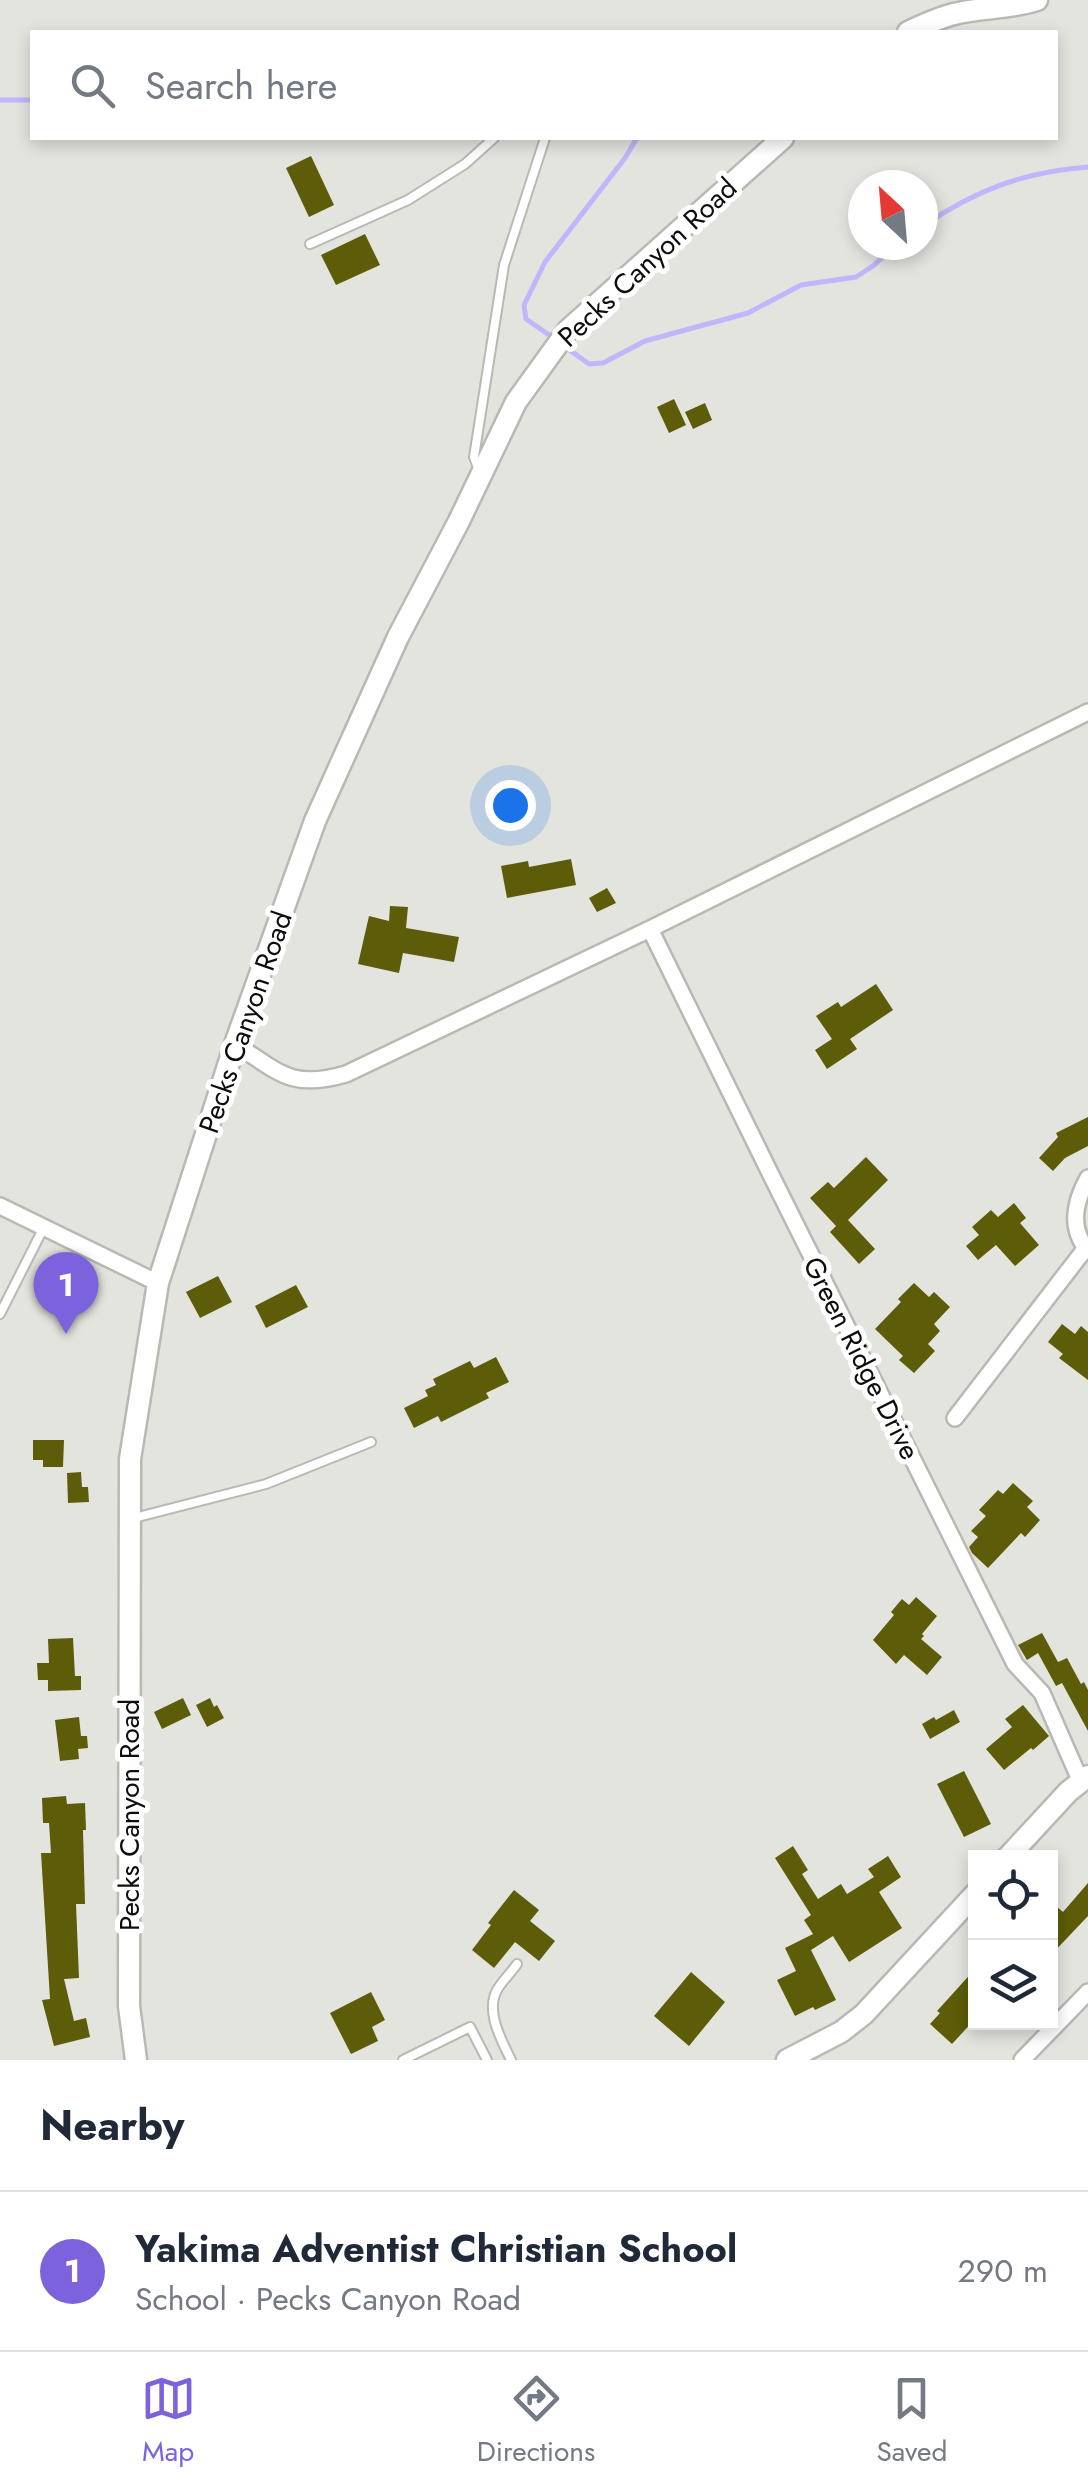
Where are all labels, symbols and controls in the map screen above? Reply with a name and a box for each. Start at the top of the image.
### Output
search box [30,30,1058,140]
icon: search [65,58,120,113]
text: Search here [145,58,337,113]
street label: Pecks Canyon Road [548,168,746,357]
north arrow [848,170,938,260]
your location [485,780,536,831]
street label: Pecks Canyon Road [188,906,303,1139]
street label: Green Ridge Drive [793,1250,930,1467]
pin: 1 [34,1252,98,1334]
street label: Pecks Canyon Road [109,1699,150,1931]
map controls [968,1850,1058,2030]
button: locate [968,1850,1058,1940]
button: layers [968,1940,1058,2030]
text: Nearby [40,2095,184,2156]
text: Yakima Adventist Christian School [135,2221,737,2276]
text: 1 [64,2248,81,2294]
text: 290 m [958,2248,1048,2294]
text: School · Pecks Canyon Road [135,2276,521,2322]
tab: Map [141,2371,196,2472]
tab: Directions [477,2371,595,2472]
tab: Saved [876,2371,947,2472]

